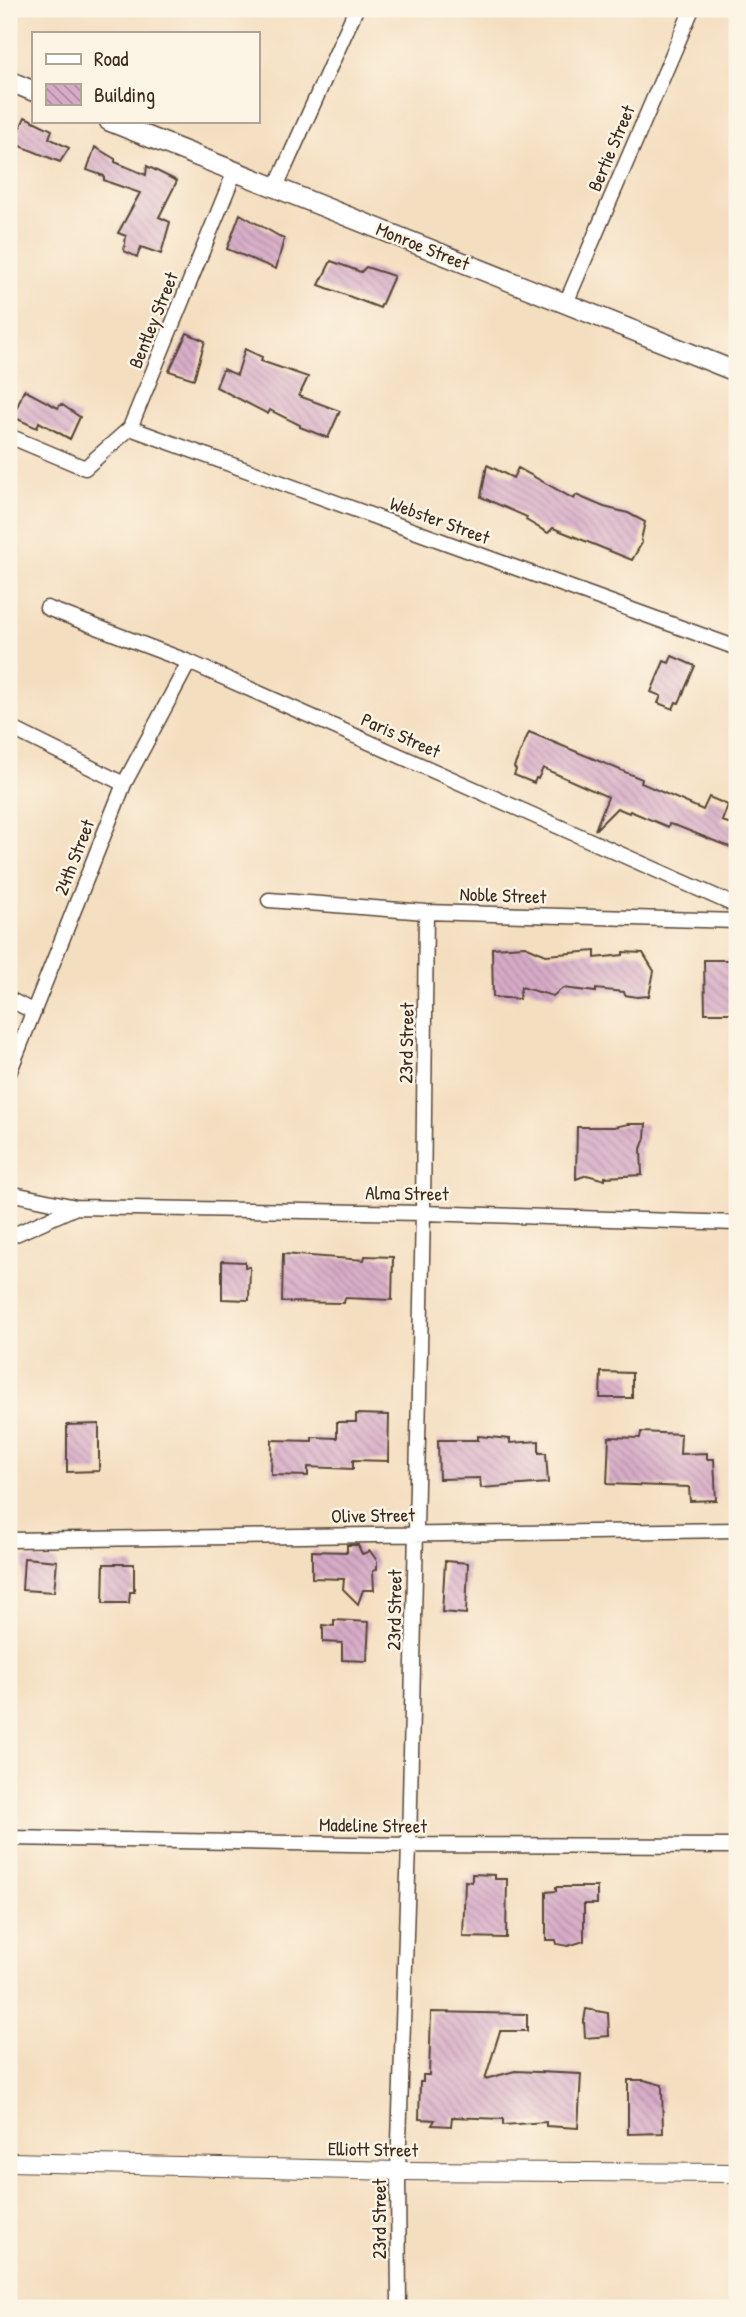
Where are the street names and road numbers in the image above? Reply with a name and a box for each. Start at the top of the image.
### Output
street label: Bertie Street [581,100,641,195]
street label: Monroe Street [372,215,474,277]
street label: Bentley Street [122,268,184,372]
street label: Webster Street [386,490,494,550]
street label: Paris Street [357,706,445,764]
street label: 24th Street [48,815,100,899]
street label: Noble Street [459,880,547,910]
street label: 23rd Street [392,1002,420,1084]
street label: Alma Street [365,1179,449,1207]
street label: Olive Street [331,1501,416,1529]
street label: 23rd Street [380,1569,408,1651]
street label: Madeline Street [319,1811,428,1839]
street label: Elliott Street [328,2135,419,2163]
street label: 23rd Street [366,2178,392,2259]

